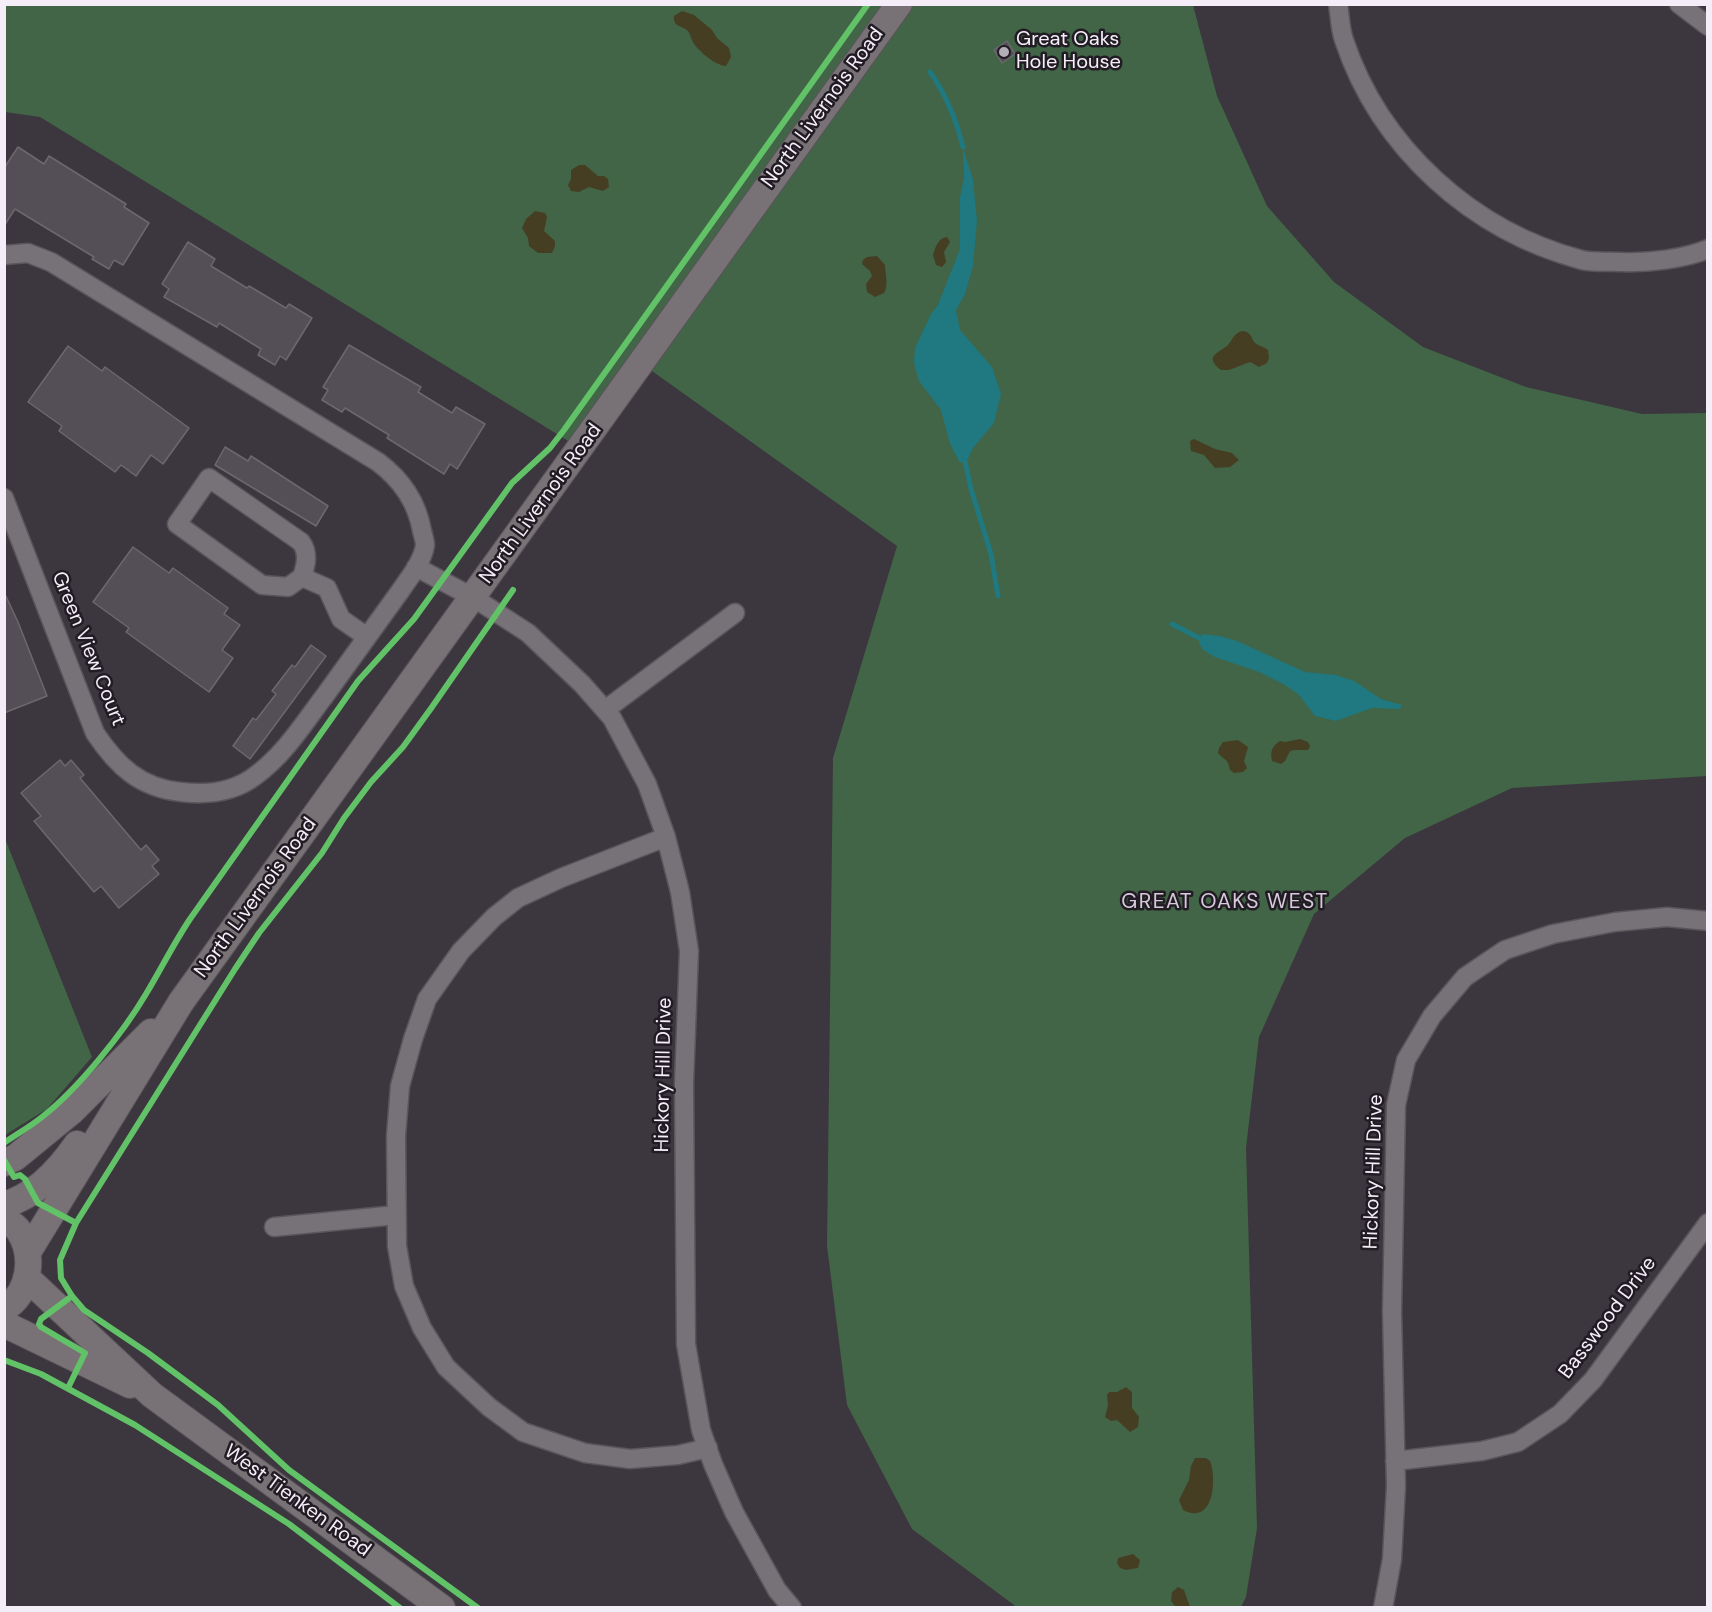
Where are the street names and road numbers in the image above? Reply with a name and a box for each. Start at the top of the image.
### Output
street label: North Livernois Road [757,23,889,193]
street label: North Livernois Road [475,419,607,589]
street label: Green View Court [46,568,130,730]
street label: North Livernois Road [190,813,322,983]
street label: Hickory Hill Drive [651,997,677,1153]
street label: Hickory Hill Drive [1359,1094,1389,1250]
street label: Basswood Drive [1554,1252,1662,1384]
street label: West Tienken Road [219,1440,375,1562]

